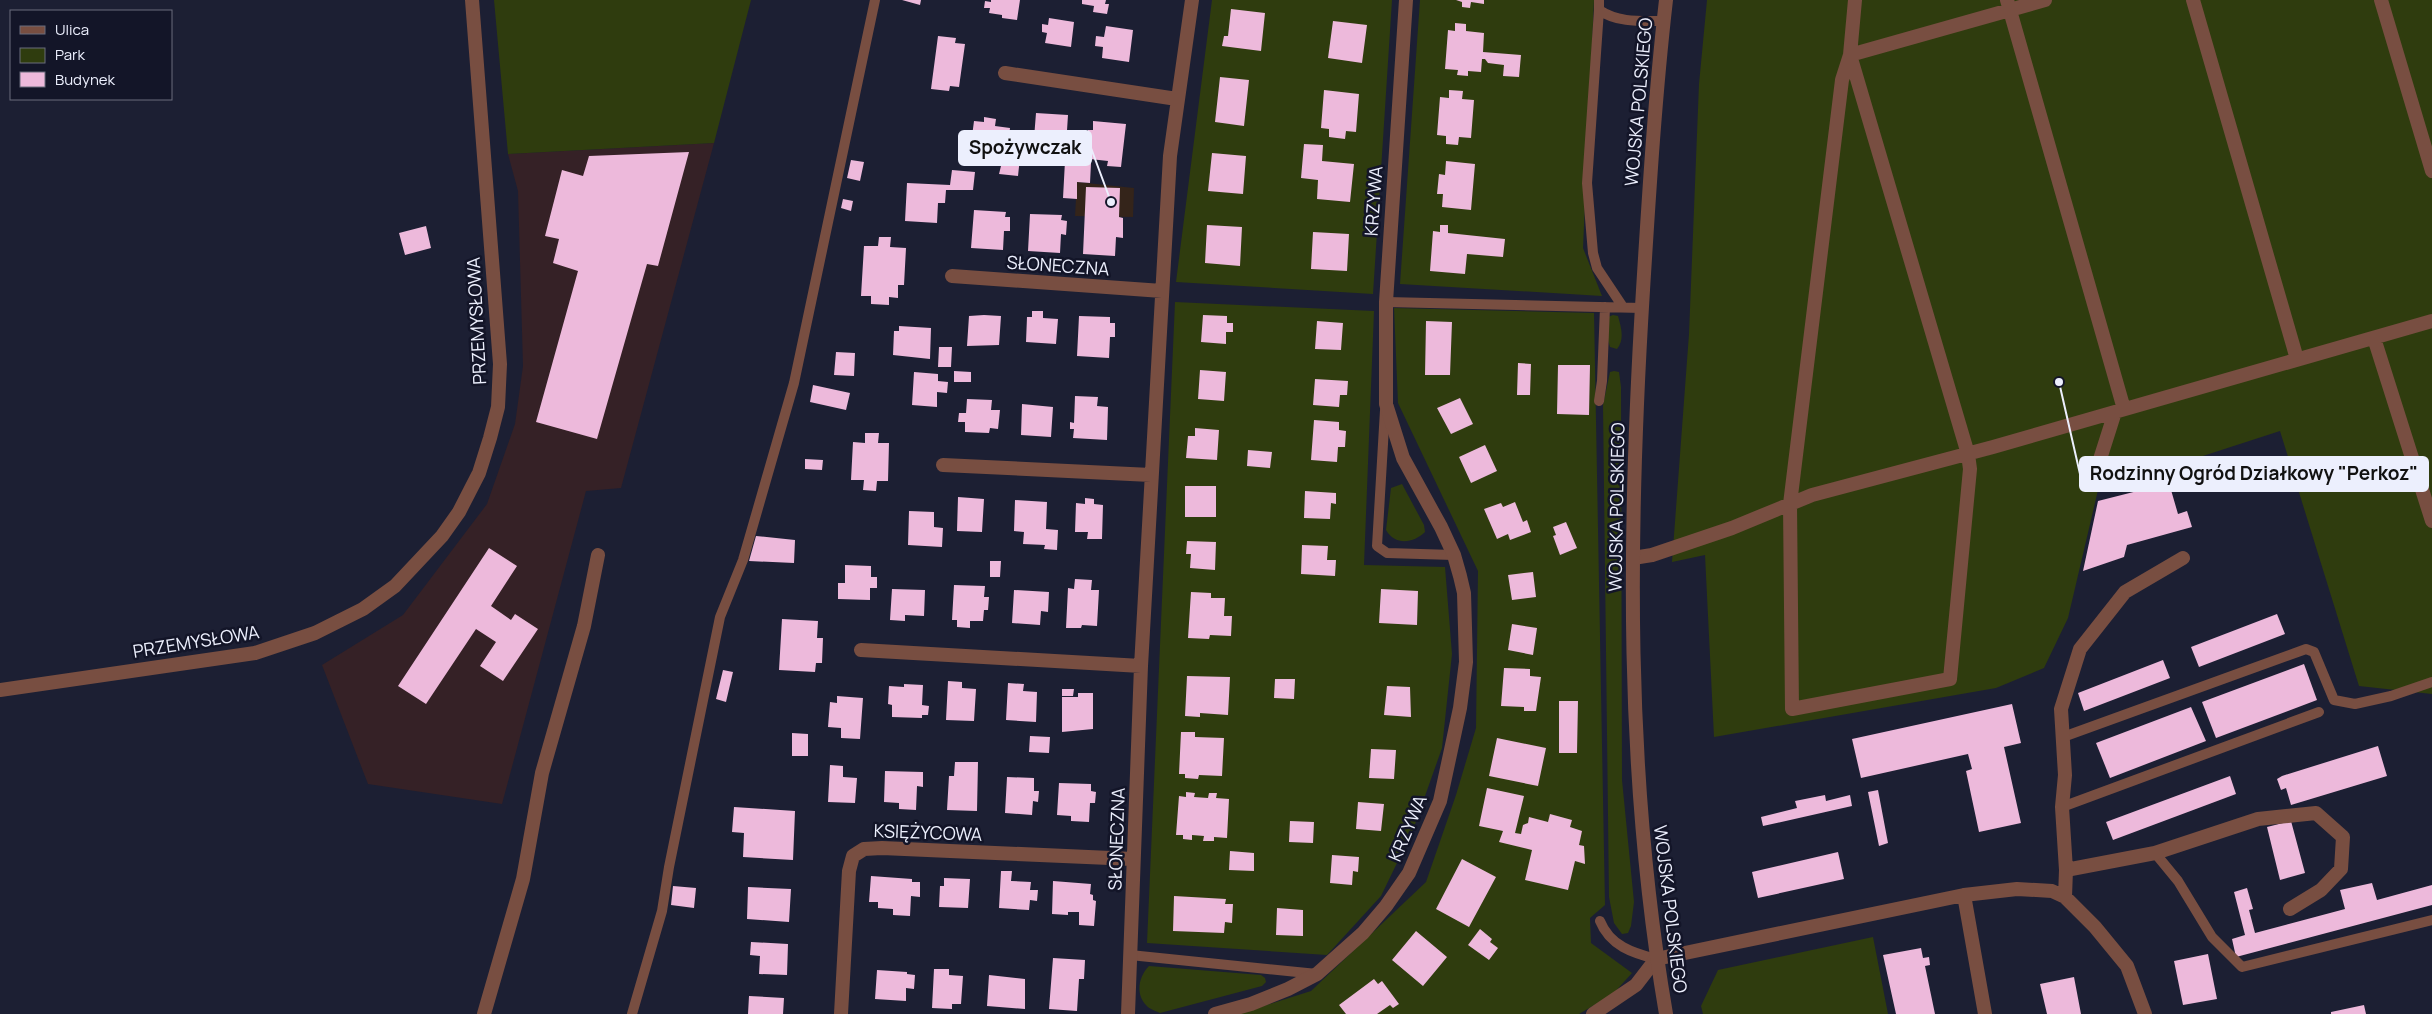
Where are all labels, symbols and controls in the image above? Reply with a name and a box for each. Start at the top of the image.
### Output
legend [10,10,172,100]
street label: WOJSKA POLSKIEGO [1619,17,1657,187]
text: Ulica [55,19,89,40]
text: Park [55,44,85,65]
text: Budynek [55,69,116,90]
callout: Spożywczak [959,131,1091,165]
text: Spożywczak [969,134,1082,160]
street label: KRZYWA [1359,165,1387,237]
street label: SŁONECZNA [1006,249,1111,281]
street label: PRZEMYSŁOWA [461,256,491,385]
street label: WOJSKA POLSKIEGO [1603,422,1629,592]
callout: Rodzinny Ogród Działkowy "Perkoz" [2080,457,2428,491]
text: Rodzinny Ogród Działkowy "Perkoz" [2090,460,2418,486]
street label: PRZEMYSŁOWA [131,619,261,663]
street label: SŁONECZNA [1102,787,1130,891]
street label: KRZYWA [1382,791,1432,865]
street label: KSIĘŻYCOWA [873,818,983,846]
street label: WOJSKA POLSKIEGO [1649,824,1693,994]

